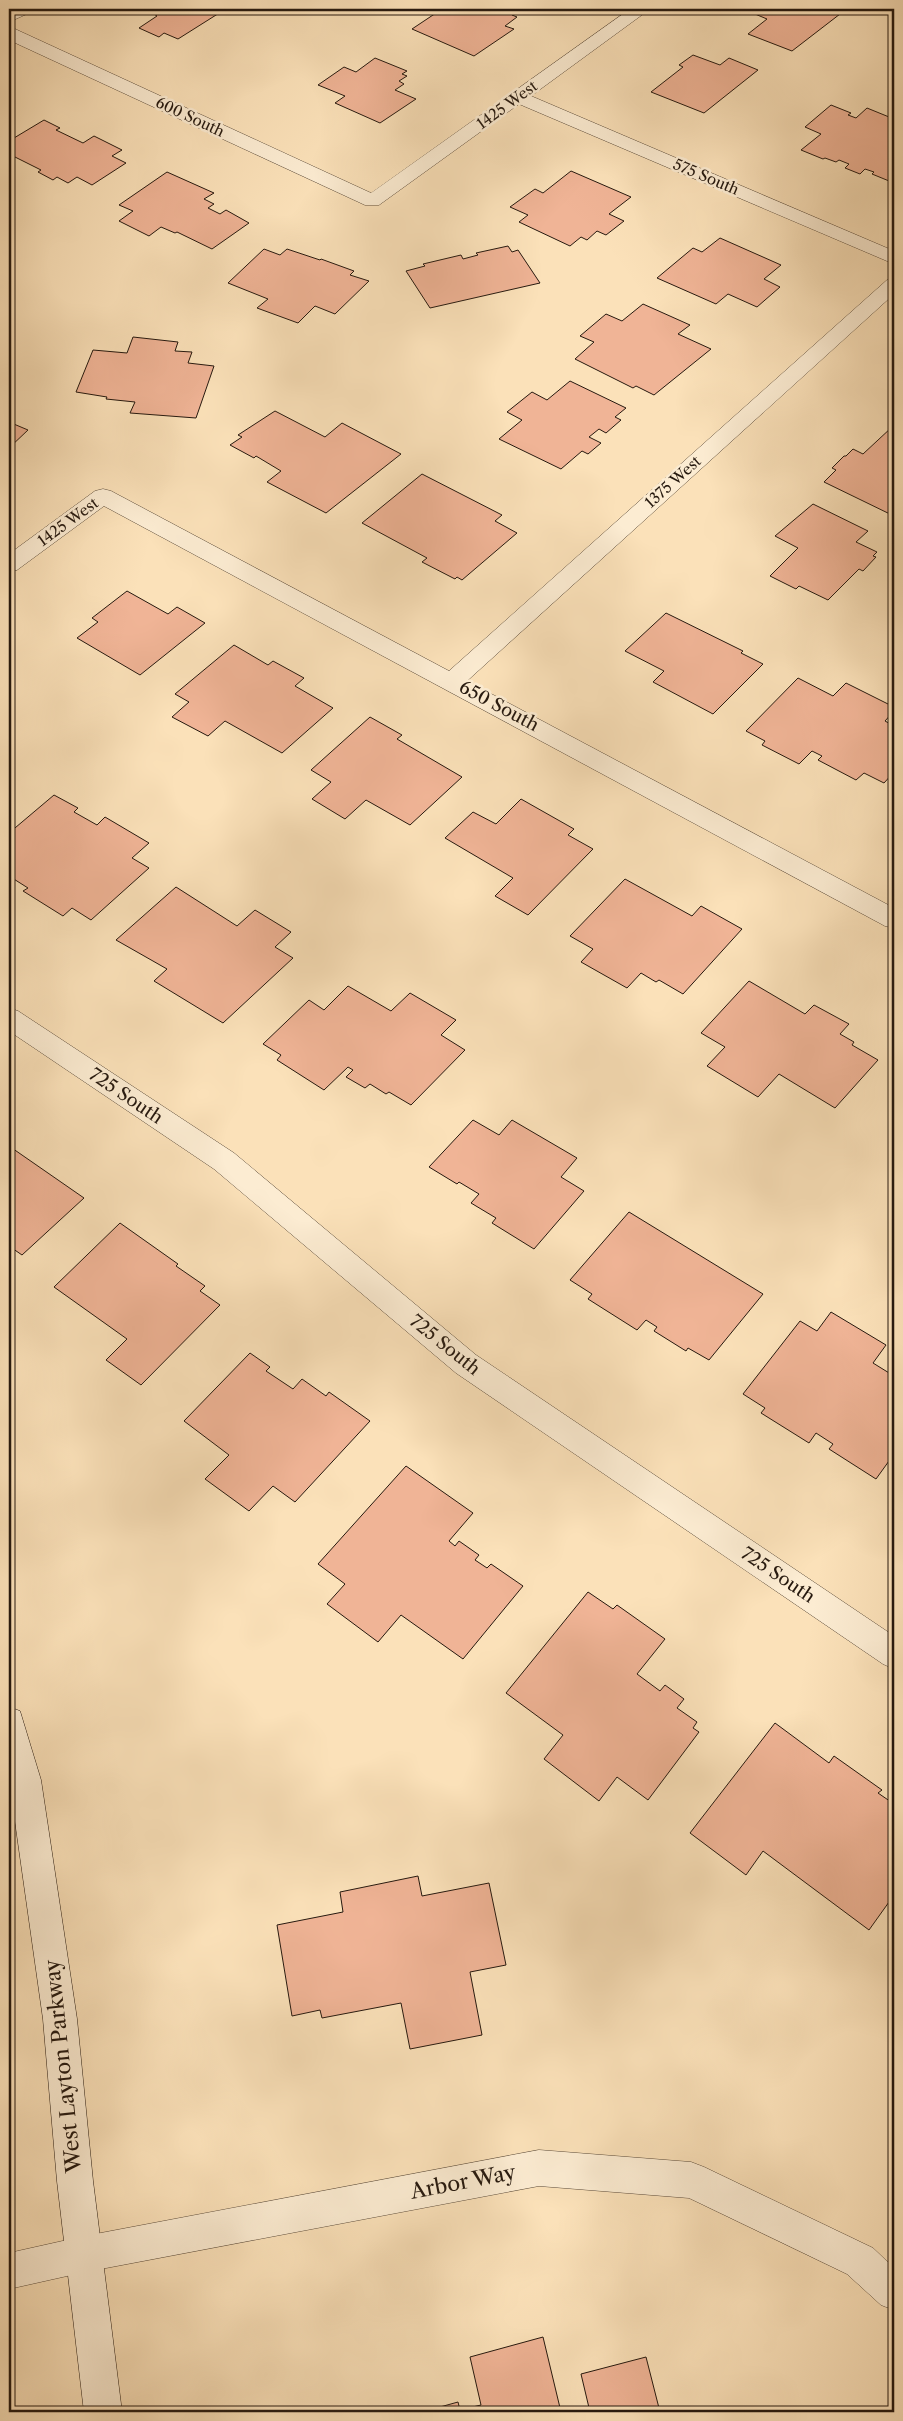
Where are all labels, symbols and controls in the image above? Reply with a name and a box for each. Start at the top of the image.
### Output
street label: 1425 West [473,76,541,133]
street label: 600 South [153,92,228,141]
street label: 575 South [670,154,743,199]
street label: 1375 West [641,451,705,512]
street label: 1425 West [34,493,102,550]
street label: 650 South [455,676,543,736]
street label: 725 South [85,1063,167,1129]
street label: 725 South [405,1310,485,1380]
street label: 725 South [737,1542,819,1608]
street label: West Layton Parkway [39,1958,86,2175]
street label: Arbor Way [407,2159,518,2204]

